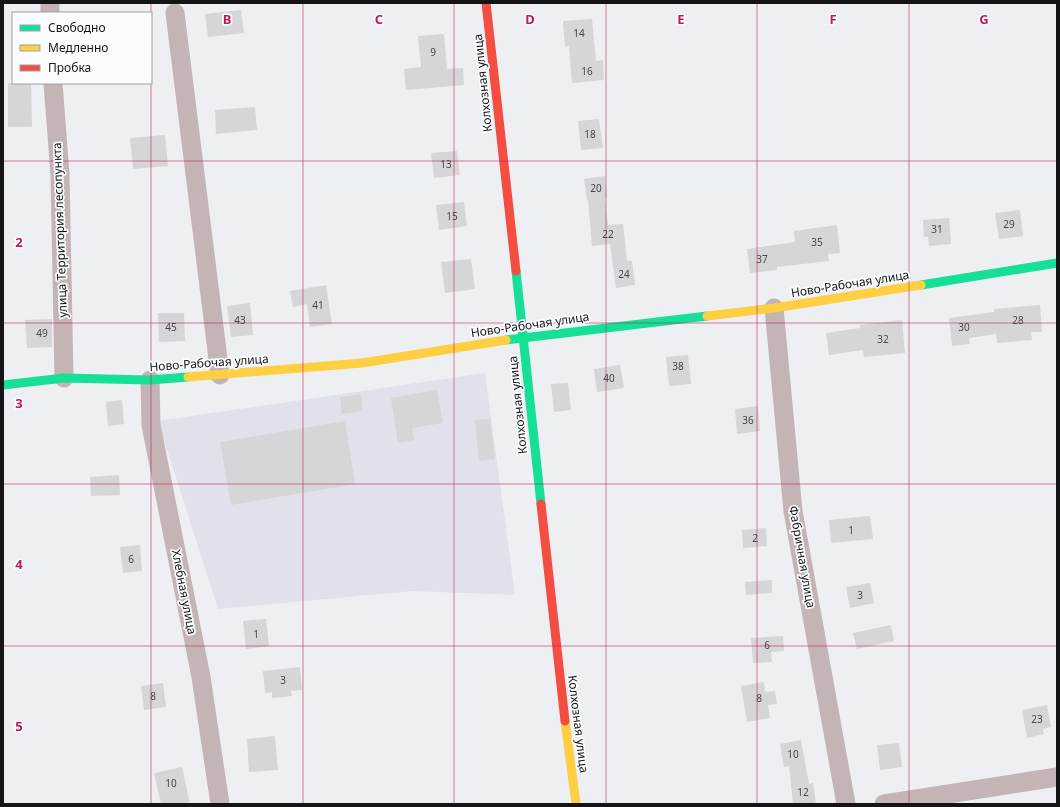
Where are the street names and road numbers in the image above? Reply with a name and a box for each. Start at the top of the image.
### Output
street label: Колхозная улица [469,33,496,133]
street label: улица Территория лесопункта [48,142,71,318]
street label: Ново-Рабочая улица [790,266,910,301]
street label: Ново-Рабочая улица [470,308,590,341]
street label: Ново-Рабочая улица [149,350,269,375]
street label: Колхозная улица [504,355,531,455]
street label: Фабричная улица [785,504,820,609]
street label: Хлебная улица [168,548,201,636]
street label: Колхозная улица [564,674,593,774]

